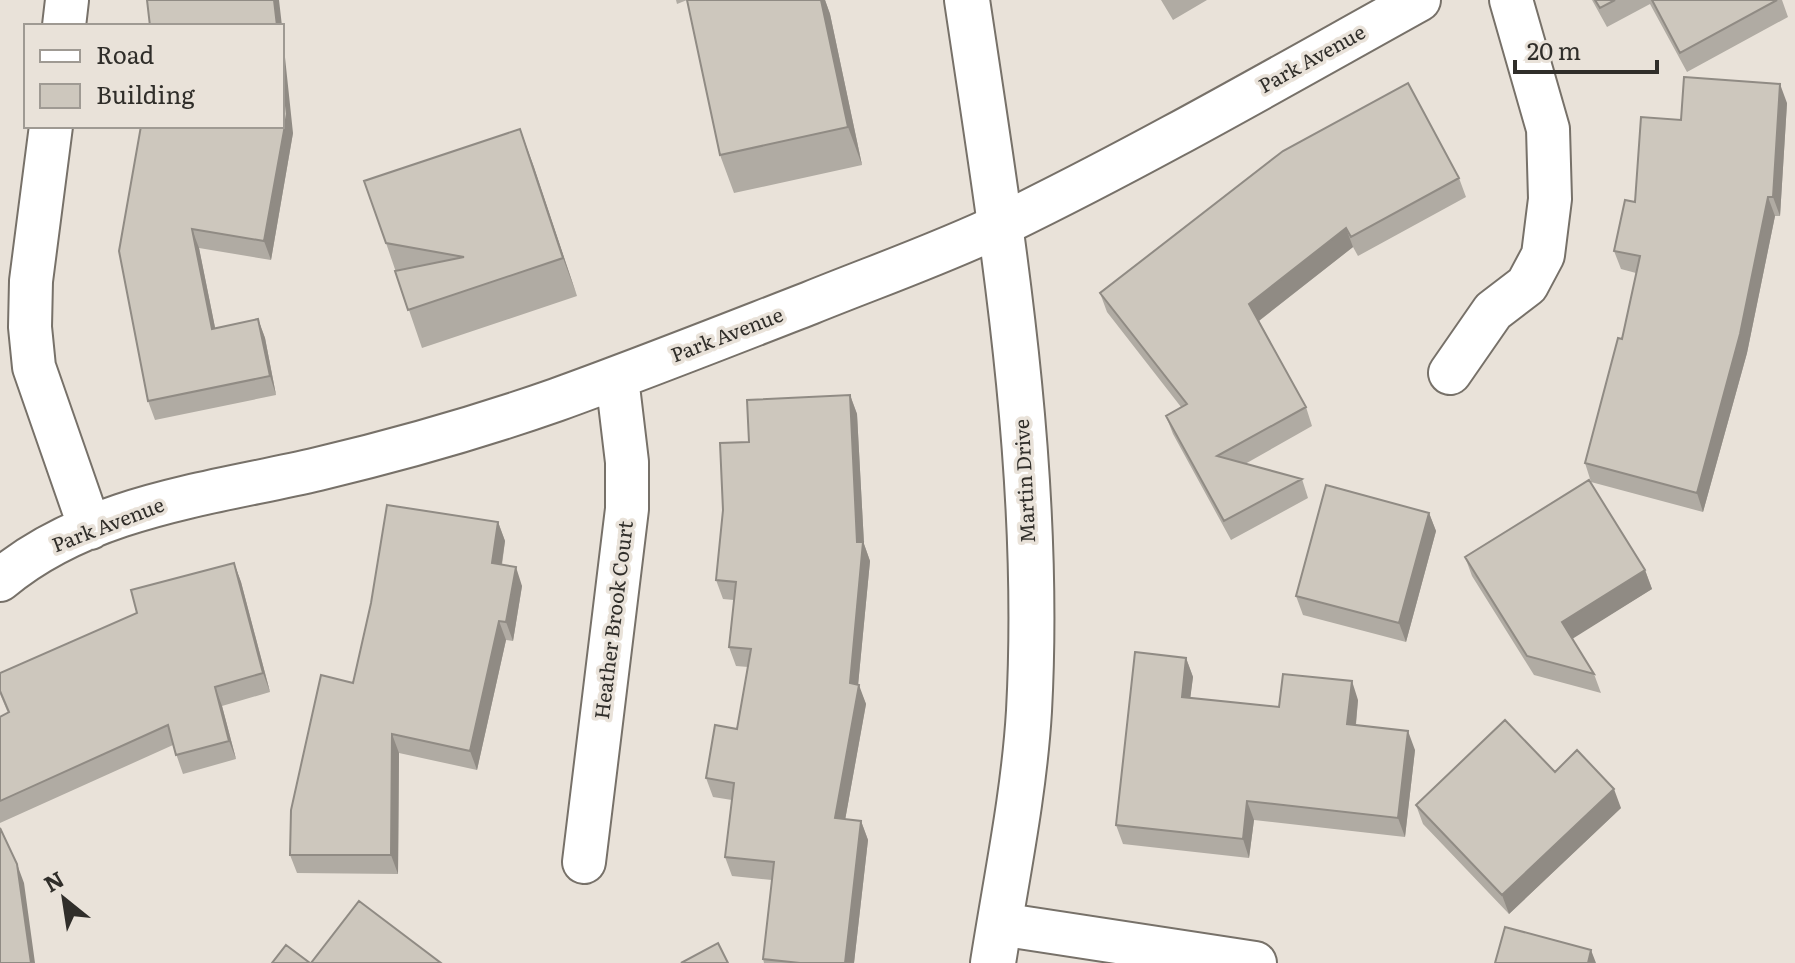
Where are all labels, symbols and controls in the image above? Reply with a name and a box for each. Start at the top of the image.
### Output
street label: Park Avenue [1252,16,1370,99]
legend [24,24,284,128]
scale bar [1515,24,1657,74]
text: 20 m [1527,32,1581,67]
text: Road [96,36,155,71]
text: Building [96,76,195,111]
street label: Park Avenue [666,298,787,368]
street label: Martin Drive [1005,418,1041,544]
street label: Park Avenue [47,488,168,558]
street label: Heather Brook Court [585,519,639,721]
north arrow [24,859,104,939]
text: N [37,861,69,899]

